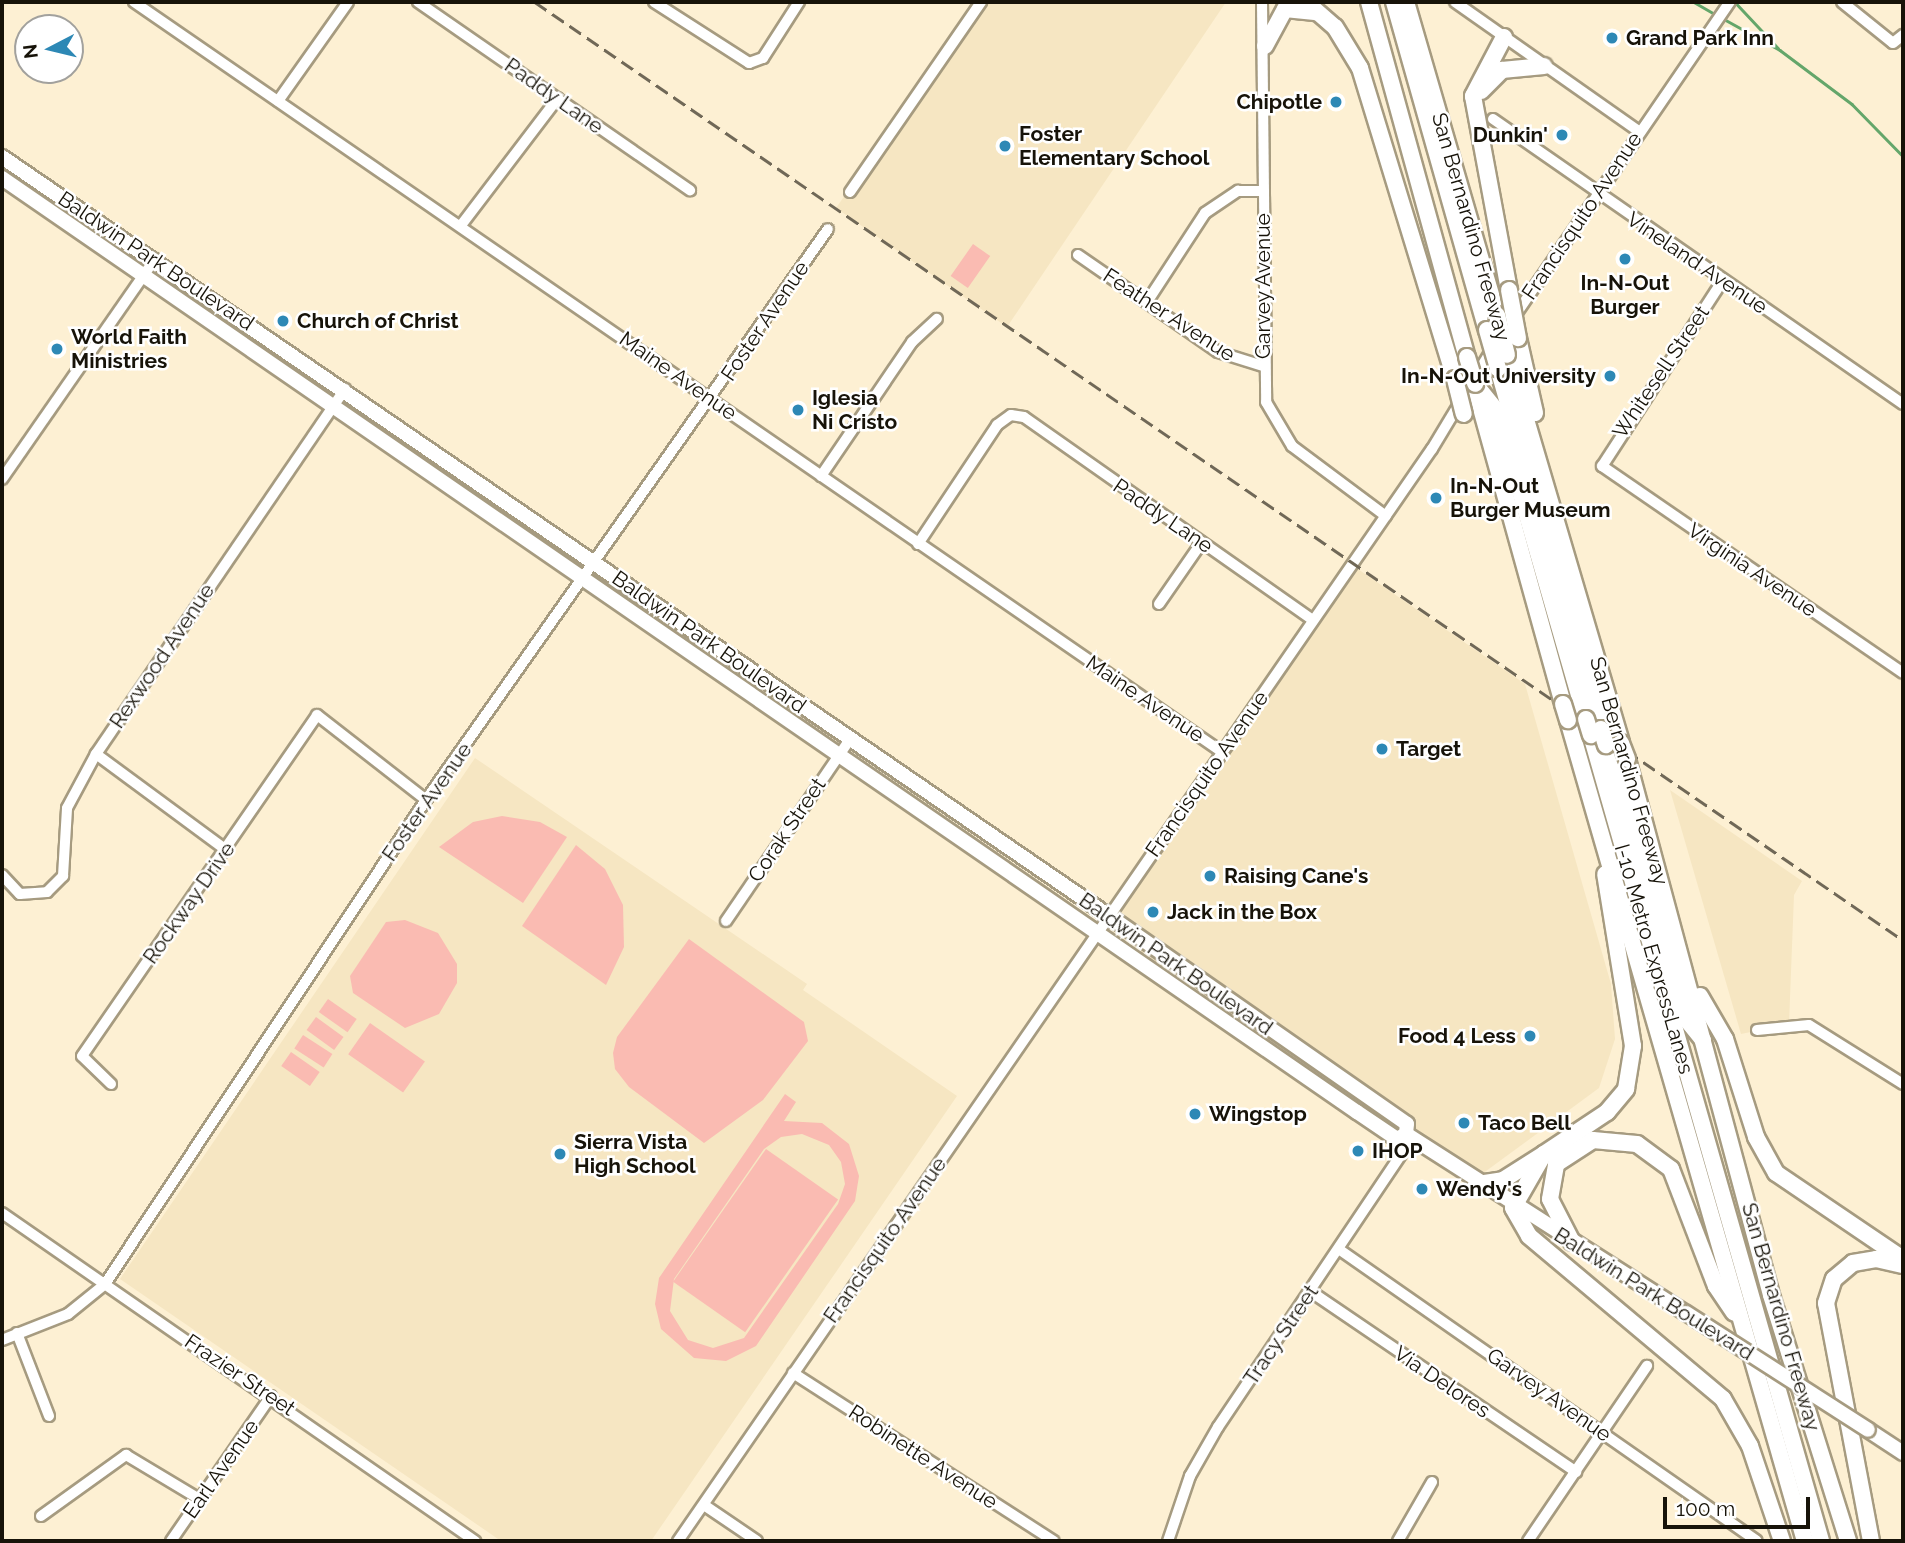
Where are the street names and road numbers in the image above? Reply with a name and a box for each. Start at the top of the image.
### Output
street label: Paddy Lane [499,53,609,139]
street label: San Bernardino Freeway [1426,110,1516,344]
street label: Francisquito Avenue [1516,127,1648,305]
street label: Baldwin Park Boulevard [53,186,259,336]
street label: Vineland Avenue [1622,206,1772,320]
street label: Garvey Avenue [1250,212,1276,360]
street label: Foster Avenue [715,256,815,386]
street label: Feather Avenue [1098,263,1240,367]
street label: Whitesell Street [1607,301,1715,443]
street label: Maine Avenue [614,326,742,426]
street label: Paddy Lane [1108,473,1218,559]
street label: Virginia Avenue [1682,517,1822,623]
street label: Baldwin Park Boulevard [607,565,811,719]
street label: Rexwood Avenue [104,579,220,733]
street label: Maine Avenue [1081,650,1209,748]
street label: San Bernardino Freeway [1584,654,1674,888]
street label: Francisquito Avenue [1140,686,1274,862]
street label: Foster Avenue [377,737,477,867]
street label: Corak Street [743,773,831,887]
street label: Rockway Drive [138,837,240,969]
street label: I-10 Metro ExpressLanes [1609,841,1699,1077]
street label: Baldwin Park Boulevard [1074,887,1278,1041]
street label: Francisquito Avenue [818,1152,952,1328]
street label: San Bernardino Freeway [1736,1200,1826,1434]
street label: Baldwin Park Boulevard [1549,1222,1759,1366]
street label: Tracy Street [1238,1280,1324,1390]
street label: Frazier Street [180,1329,300,1421]
street label: Via Delores [1389,1341,1495,1423]
street label: Garvey Avenue [1482,1342,1616,1448]
street label: Robinette Avenue [844,1399,1002,1515]
street label: Earl Avenue [177,1414,265,1524]

